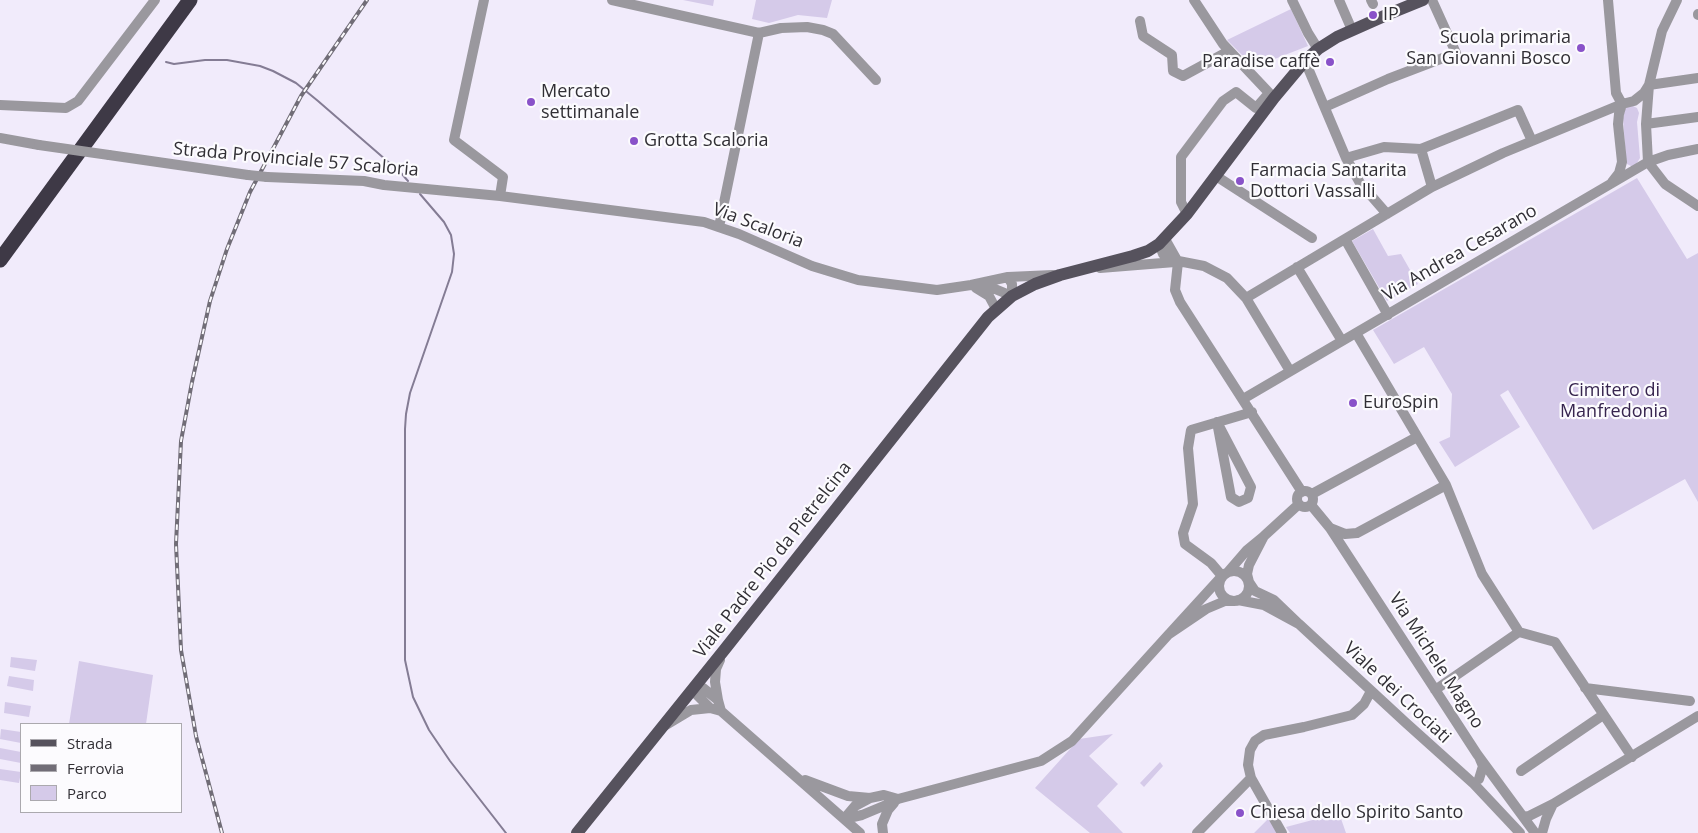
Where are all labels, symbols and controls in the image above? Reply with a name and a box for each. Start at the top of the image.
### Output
place label: IP [1383,4,1399,26]
marker: IP [1367,9,1379,21]
place label: Scuola primaria San Giovanni Bosco [1406,27,1571,70]
marker: Scuola primaria San Giovanni Bosco [1575,42,1587,54]
place label: Paradise caffè [1202,51,1320,73]
marker: Paradise caffè [1324,56,1336,68]
place label: Mercato settimanale [541,81,639,124]
marker: Mercato settimanale [525,96,537,108]
place label: Grotta Scaloria [644,130,769,152]
marker: Grotta Scaloria [628,135,640,147]
street label: Strada Provinciale 57 Scaloria [172,139,420,181]
place label: Farmacia Santarita Dottori Vassalli [1250,160,1407,202]
marker: Farmacia Santarita Dottori Vassalli [1234,175,1246,187]
street label: Via Scaloria [709,199,807,253]
street label: Via Andrea Cesarano [1379,200,1541,306]
park label: Cimitero di Manfredonia [1560,380,1668,422]
place label: EuroSpin [1363,392,1439,414]
marker: EuroSpin [1347,397,1359,409]
street label: Viale Padre Pio da Pietrelcina [690,458,856,662]
street label: Via Michele Magno [1384,589,1488,733]
street label: Viale dei Crociati [1339,638,1455,748]
legend [20,723,182,813]
text: Strada [67,733,113,753]
text: Ferrovia [67,758,124,778]
text: Parco [67,783,107,803]
place label: Chiesa dello Spirito Santo [1250,802,1463,824]
marker: Chiesa dello Spirito Santo [1234,807,1246,819]

